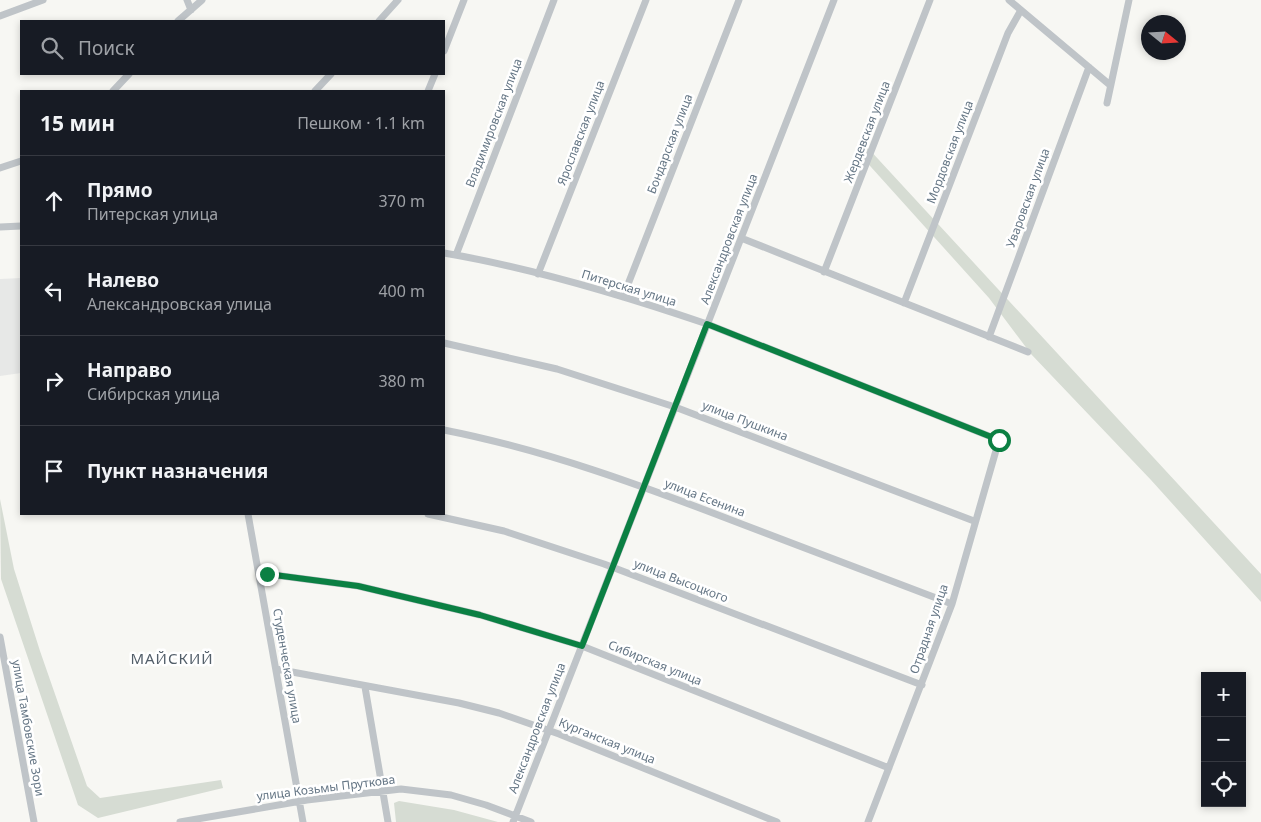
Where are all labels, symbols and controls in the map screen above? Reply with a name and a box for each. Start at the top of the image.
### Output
north arrow [1141,15,1186,60]
search box [20,20,445,75]
icon: search [38,34,66,62]
text: Поиск [78,35,134,61]
street label: Владимировская улица [461,56,526,190]
street label: Ярославская улица [553,78,608,188]
street label: Жердевская улица [839,78,894,185]
street label: Бондарская улица [643,91,696,196]
street label: Мордовская улица [922,98,977,206]
text: 15 мин [40,109,115,137]
text: Пешком · 1.1 km [297,112,425,134]
street label: Уваровская улица [1002,146,1053,250]
street label: Александровская улица [696,171,761,307]
text: Прямо [87,177,153,203]
icon: ahead [40,187,68,215]
text: 370 m [378,190,425,212]
text: Питерская улица [87,203,218,225]
street label: Питерская улица [580,265,679,310]
text: Налево [87,267,159,293]
icon: left [40,277,68,305]
text: 400 m [378,280,425,302]
text: Александровская улица [87,293,272,315]
text: Направо [87,357,172,383]
icon: right [40,367,68,395]
text: 380 m [378,370,425,392]
text: Сибирская улица [87,383,220,405]
street label: улица Пушкина [700,396,791,445]
route start [988,429,1011,452]
icon: arrive [40,457,68,485]
text: Пункт назначения [87,458,268,484]
street label: улица Есенина [662,474,748,521]
street label: улица Высоцкого [632,555,731,606]
route end [256,563,279,586]
street label: Отрадная улица [905,582,952,676]
street label: Студенческая улица [269,607,306,725]
street label: Сибирская улица [606,636,705,689]
district label: МАЙСКИЙ [130,648,214,668]
street label: улица Тамбовские Зори [8,658,49,798]
street label: Александровская улица [504,660,569,796]
map controls [1201,672,1246,807]
button: + [1201,672,1246,717]
street label: Курганская улица [556,713,658,768]
button: − [1201,717,1246,762]
button: locate [1201,762,1246,807]
street label: улица Козьмы Пруткова [256,771,396,804]

